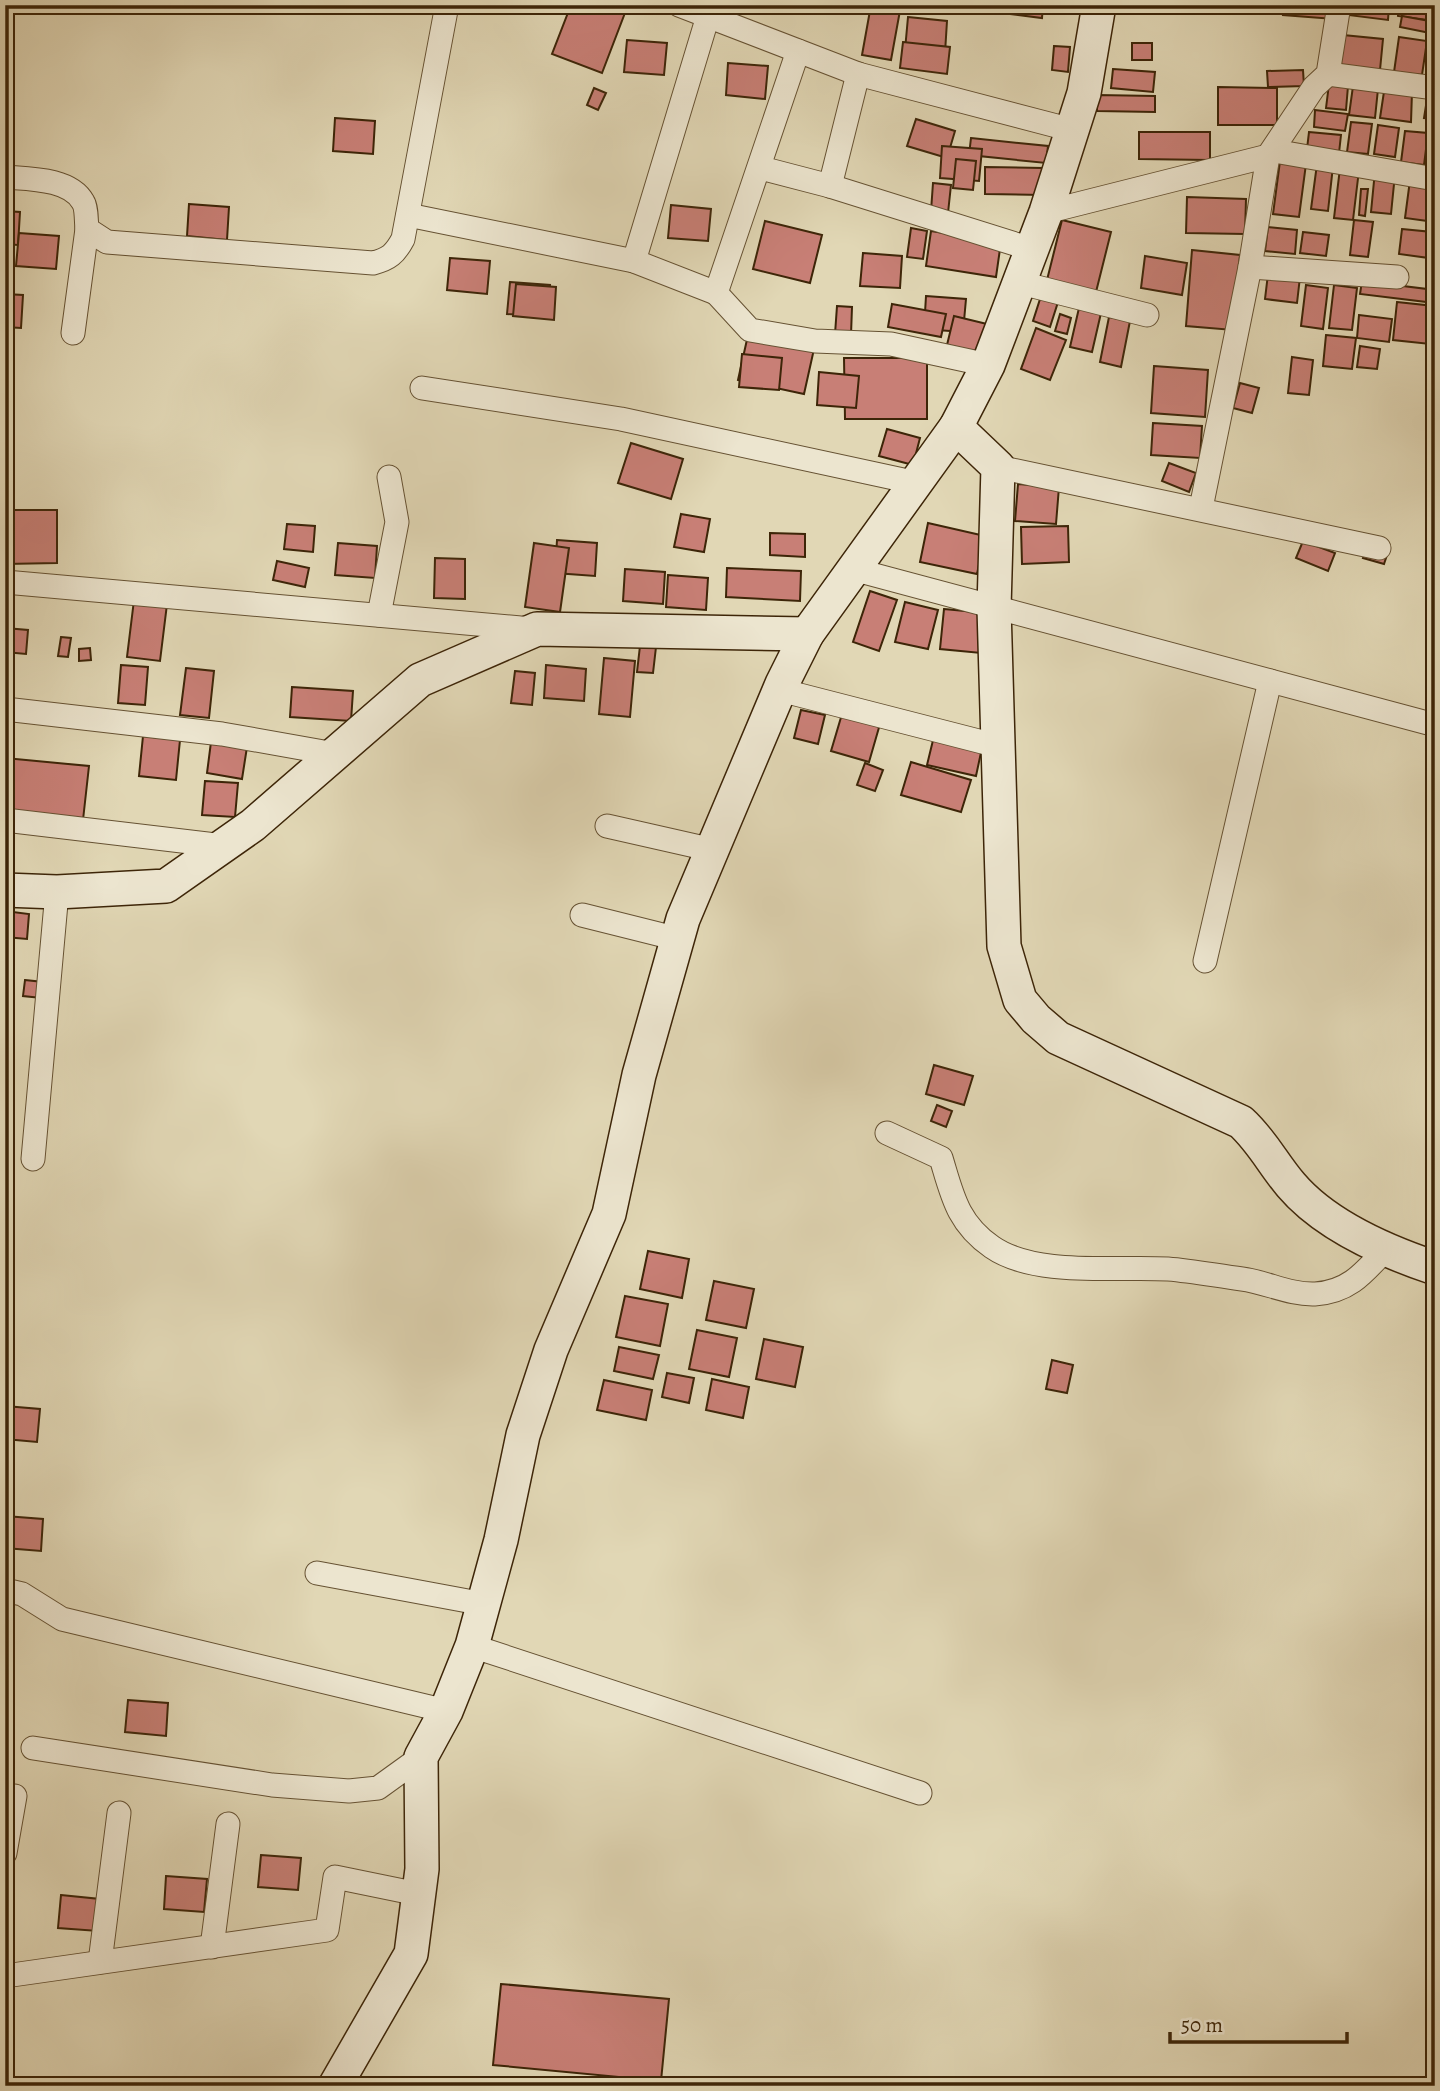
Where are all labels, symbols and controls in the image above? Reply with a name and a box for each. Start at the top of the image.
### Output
scale bar [1170,2000,1347,2044]
text: 50 m [1181,2011,1223,2039]

